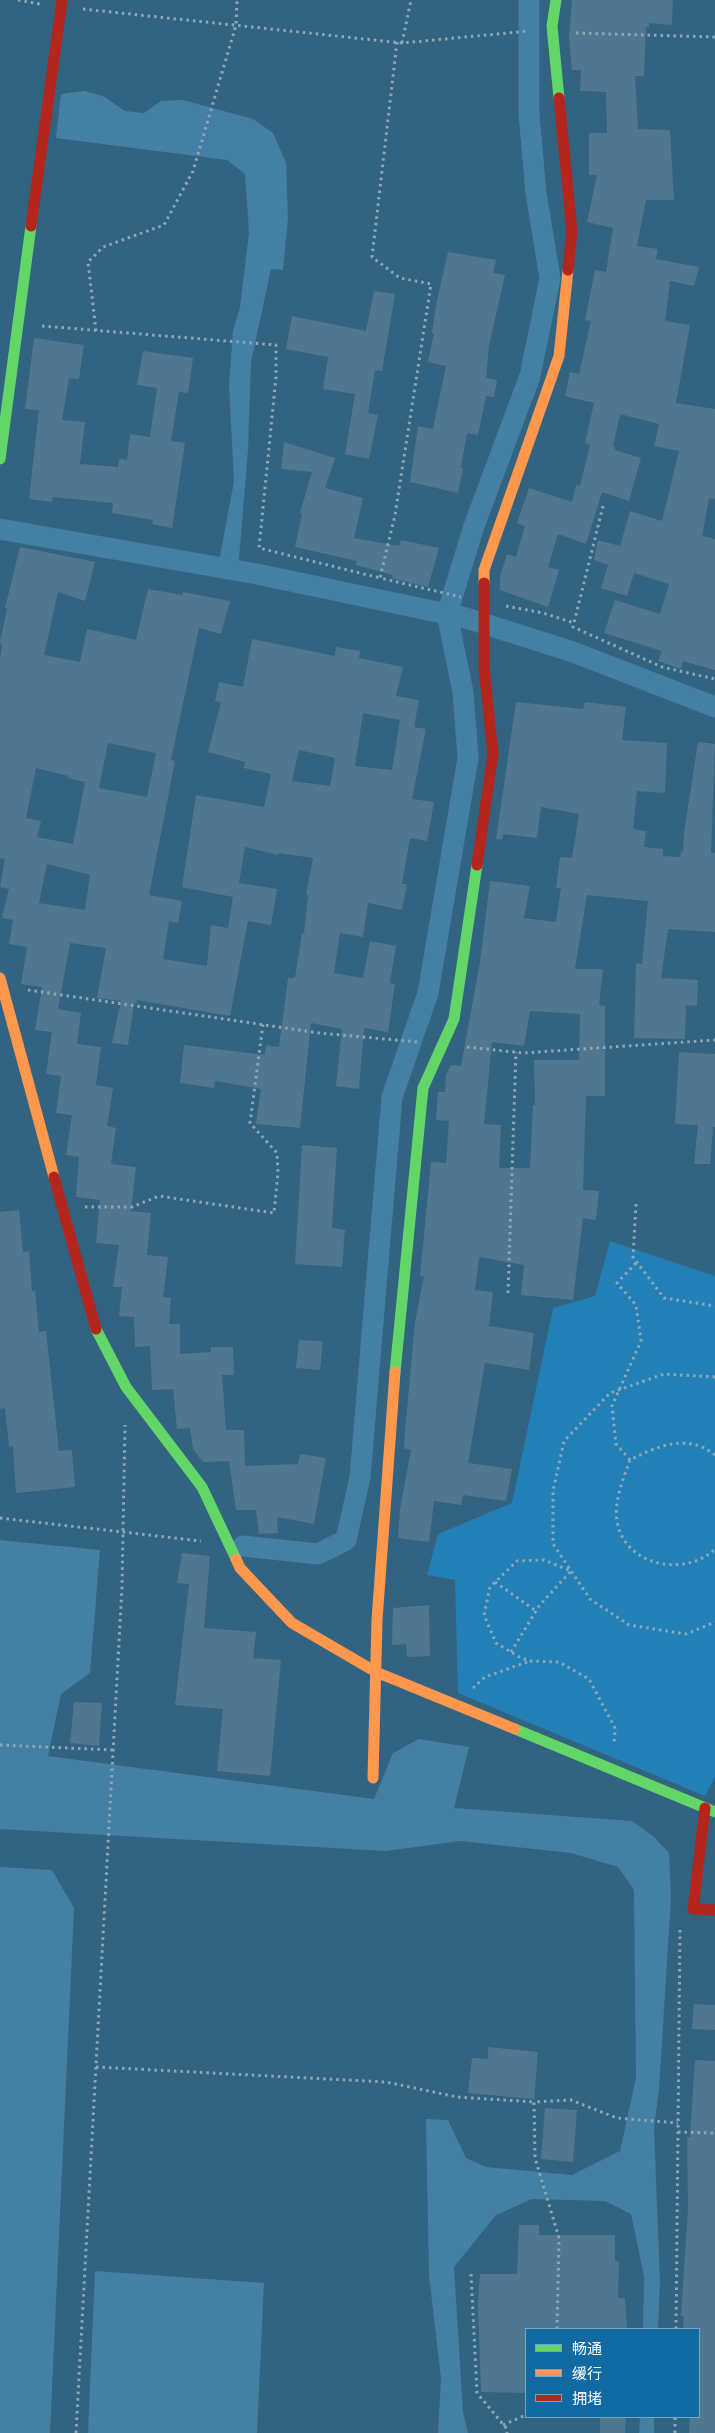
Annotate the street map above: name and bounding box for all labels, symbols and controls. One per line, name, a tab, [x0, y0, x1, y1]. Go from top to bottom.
legend	[525, 2328, 700, 2418]
text: 畅通	[572, 2339, 602, 2357]
text: 缓行	[572, 2364, 602, 2382]
text: 拥堵	[572, 2389, 602, 2407]

